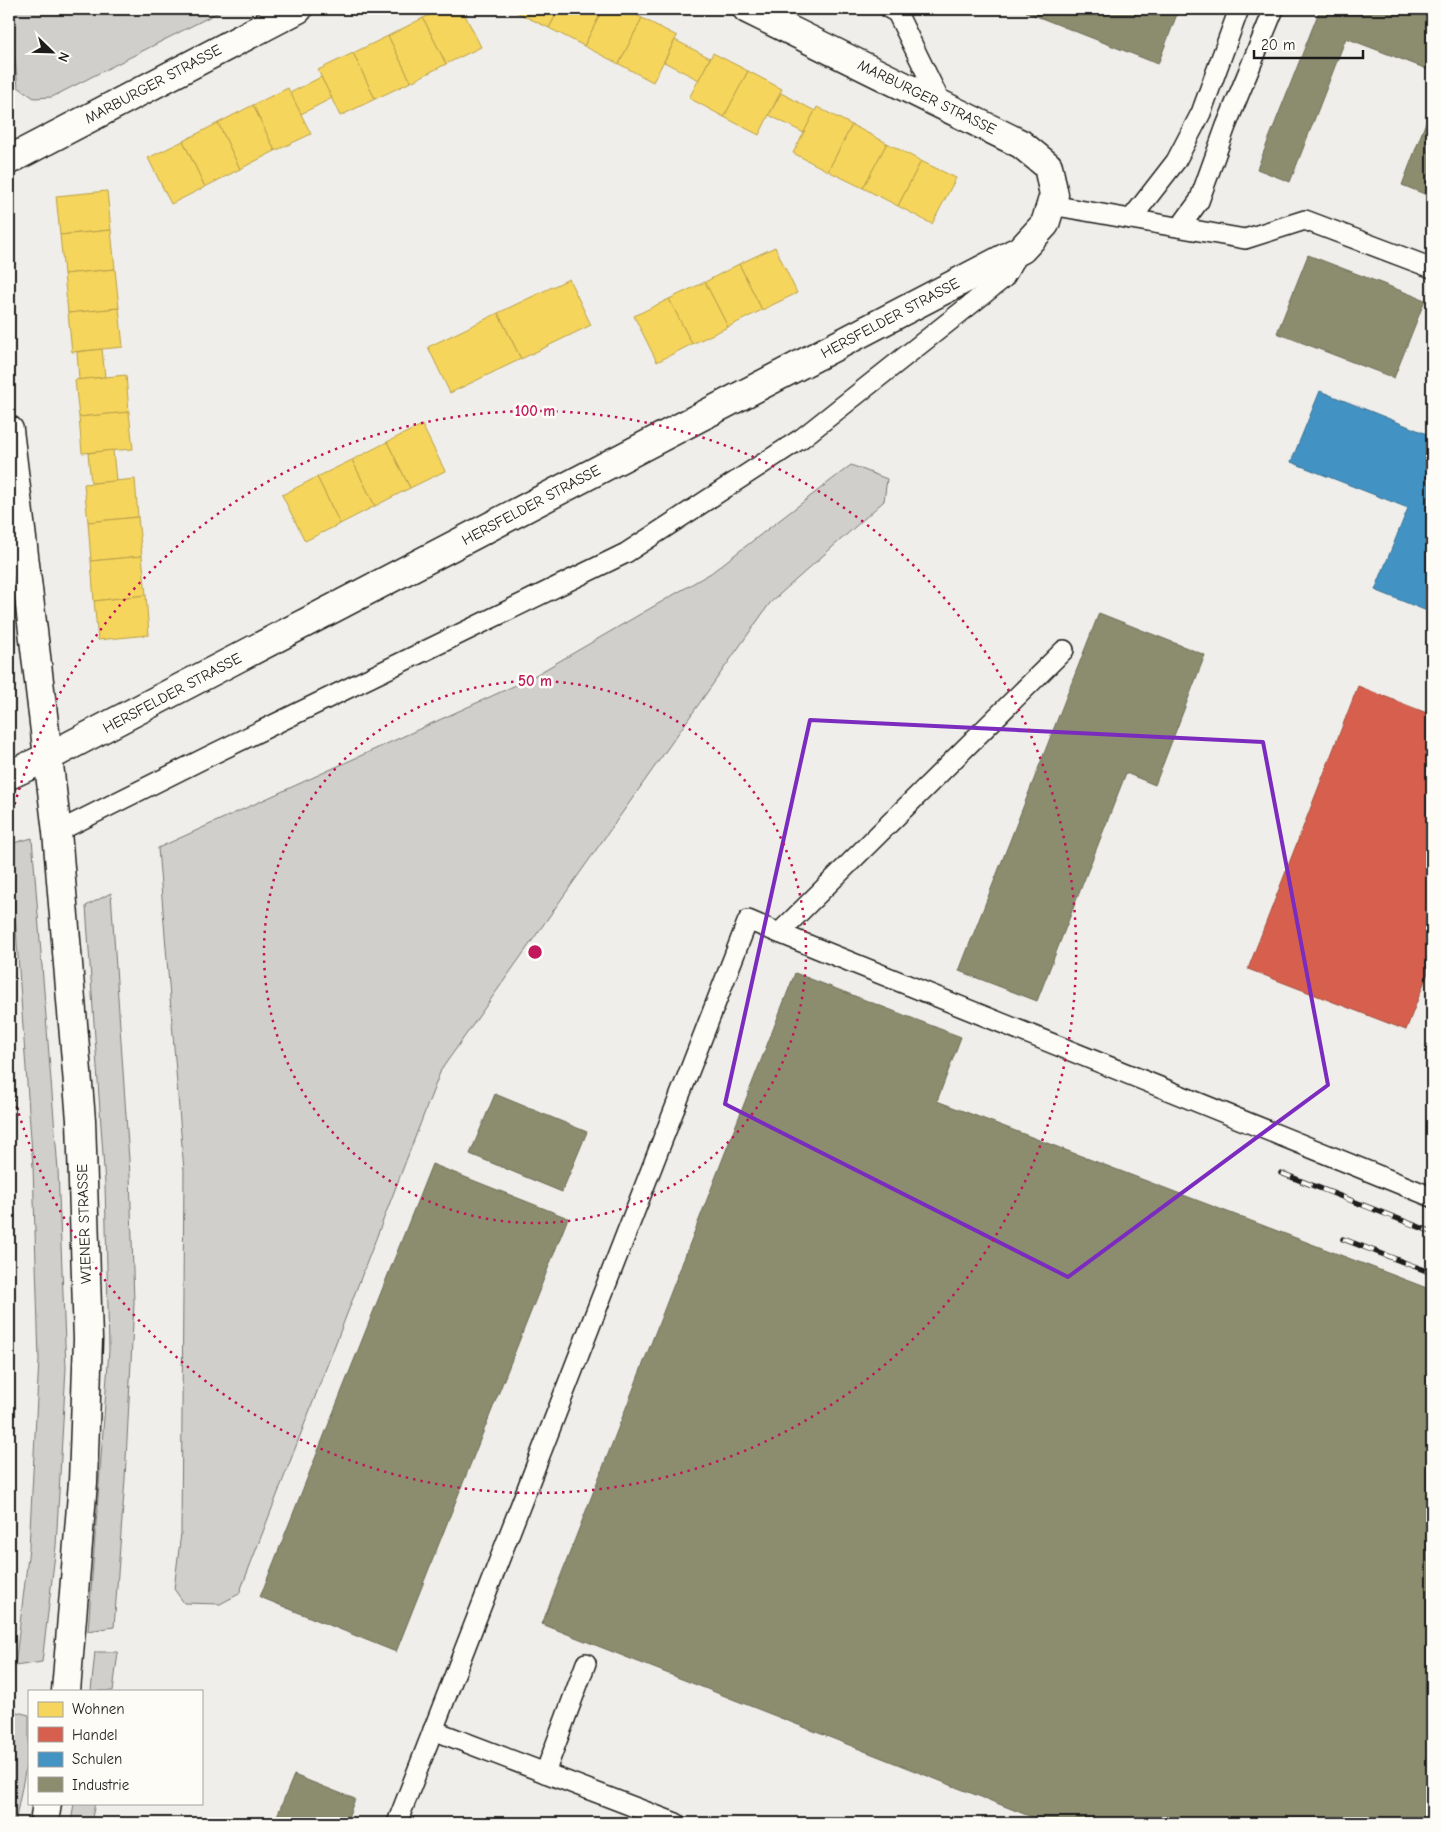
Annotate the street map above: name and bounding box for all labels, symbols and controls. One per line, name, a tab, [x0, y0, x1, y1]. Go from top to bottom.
north arrow	[28, 28, 78, 78]
scale bar	[1254, 28, 1362, 60]
text: 20 m	[1261, 36, 1295, 54]
street label: MARBURGER STRASSE	[82, 40, 224, 128]
text: N	[54, 49, 73, 64]
street label: MARBURGER STRASSE	[855, 56, 999, 138]
street label: HERSFELDER STRASSE	[818, 274, 962, 362]
text: 100 m	[515, 402, 555, 420]
street label: HERSFELDER STRASSE	[459, 461, 603, 549]
street label: HERSFELDER STRASSE	[100, 649, 244, 737]
text: 50 m	[518, 672, 552, 690]
centre of rings	[526, 943, 544, 961]
street label: WIENER STRASSE	[73, 1164, 95, 1284]
legend	[28, 1690, 202, 1804]
text: Wohnen	[72, 1700, 125, 1718]
text: Handel	[72, 1726, 118, 1744]
text: Schulen	[72, 1750, 122, 1768]
text: Industrie	[72, 1776, 130, 1794]

